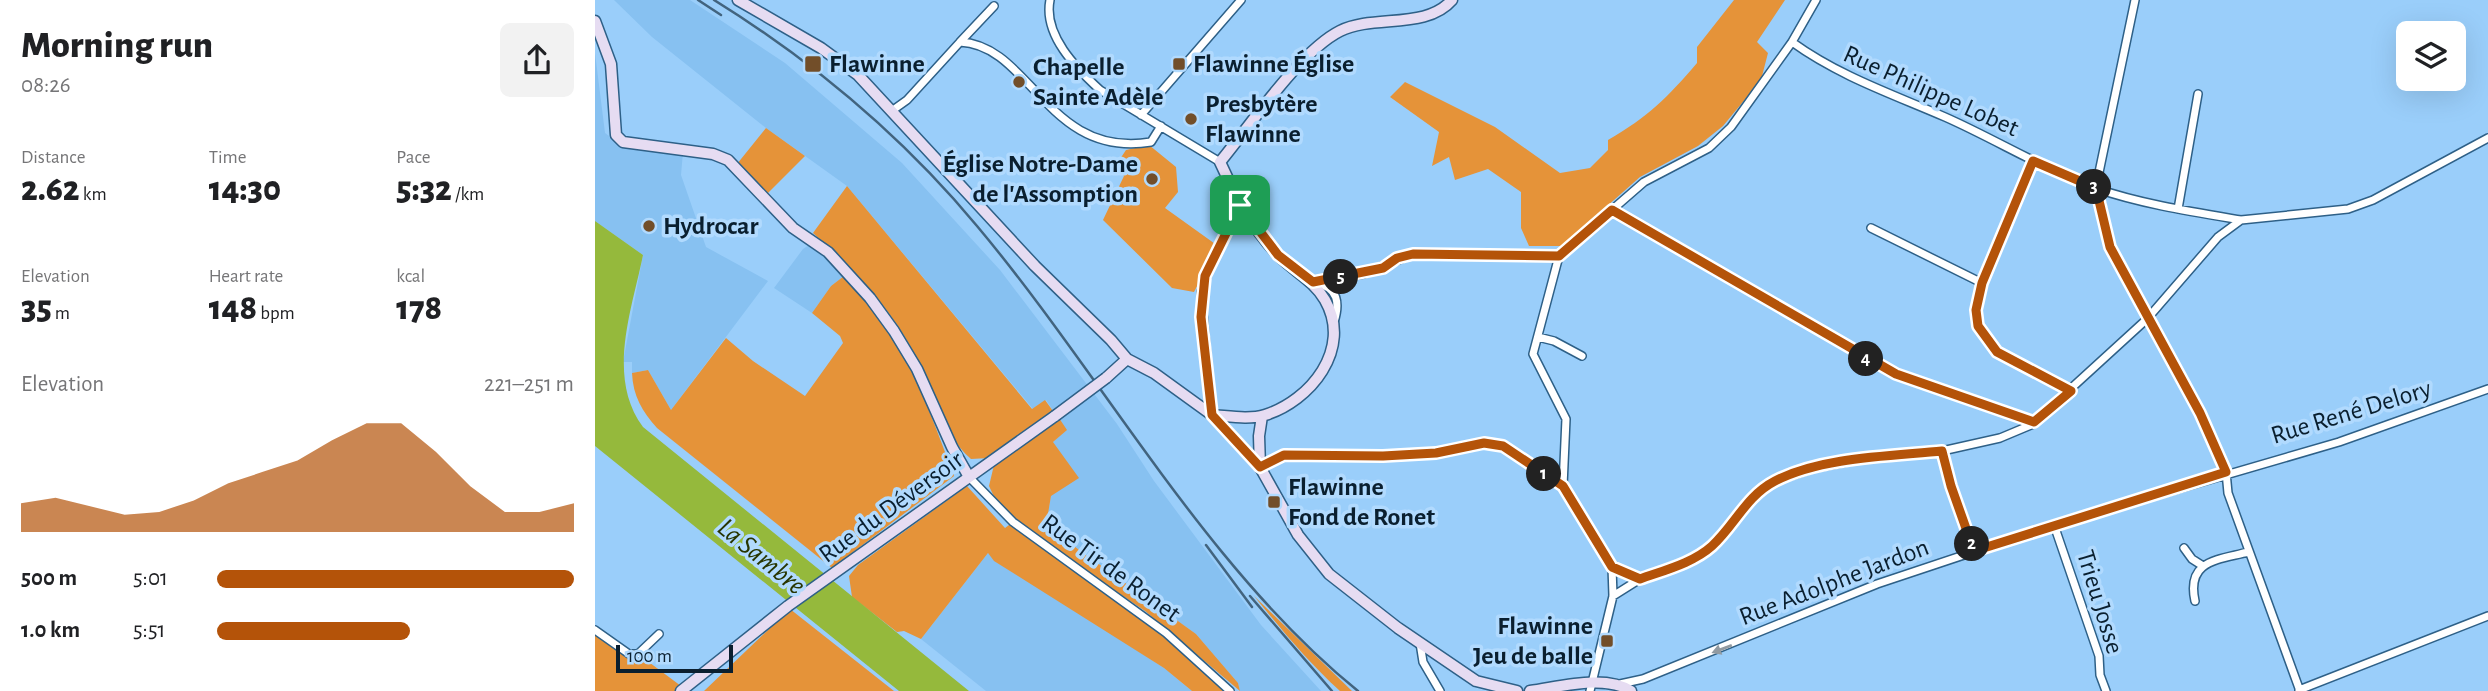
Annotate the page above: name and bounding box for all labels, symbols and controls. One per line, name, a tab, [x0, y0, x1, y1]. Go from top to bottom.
map controls	[2396, 21, 2466, 91]
button: layers	[2396, 21, 2466, 91]
button: share	[500, 23, 574, 97]
text: Morning run	[21, 27, 213, 65]
street label: Rue Philippe Lobet	[1839, 41, 2023, 141]
place label: Flawinne Église	[1193, 49, 1354, 77]
place label: Flawinne	[829, 51, 925, 77]
marker: Flawinne	[803, 54, 823, 74]
place label: Chapelle Sainte Adèle	[1033, 54, 1164, 110]
marker: Flawinne Église	[1171, 56, 1187, 72]
text: 08:26	[21, 74, 71, 97]
marker: Chapelle Sainte Adèle	[1011, 74, 1027, 90]
place label: Presbytère Flawinne	[1205, 91, 1318, 147]
marker: Presbytère Flawinne	[1183, 111, 1199, 127]
text: Distance	[21, 148, 85, 167]
text: Time	[209, 148, 247, 167]
text: Pace	[396, 148, 431, 167]
place label: Église Notre-Dame de l'Assomption	[942, 149, 1138, 207]
pin: 3	[2077, 170, 2111, 204]
marker: Église Notre-Dame de l'Assomption	[1144, 171, 1160, 187]
text: 2.62	[21, 172, 80, 207]
text: 14:30	[209, 172, 281, 207]
text: 5:32	[396, 172, 452, 207]
pin	[1210, 175, 1270, 235]
text: 3	[2089, 177, 2098, 196]
text: km	[80, 185, 107, 204]
text: /km	[452, 185, 484, 204]
icon: arrive	[1221, 186, 1259, 224]
place label: Hydrocar	[663, 213, 758, 239]
marker: Hydrocar	[641, 218, 657, 234]
pin: 5	[1323, 260, 1359, 294]
text: Elevation	[21, 267, 90, 286]
text: Heart rate	[209, 267, 283, 286]
text: kcal	[396, 267, 425, 286]
text: 5	[1336, 267, 1345, 286]
text: 35	[21, 291, 52, 326]
text: 148	[209, 291, 257, 326]
text: 178	[396, 291, 442, 326]
text: m	[52, 304, 70, 323]
text: bpm	[257, 304, 295, 323]
pin: 4	[1849, 342, 1883, 376]
text: 4	[1861, 349, 1870, 368]
text: Elevation	[21, 373, 104, 396]
text: 221–251 m	[484, 373, 574, 396]
street label: Rue René Delory	[2268, 375, 2434, 449]
street label: Rue du Déversoir	[814, 446, 968, 568]
pin: 1	[1527, 456, 1562, 491]
text: 1	[1540, 464, 1547, 483]
place label: Flawinne Fond de Ronet	[1288, 474, 1435, 530]
marker: Flawinne Fond de Ronet	[1266, 494, 1282, 510]
street label: Rue Tir de Ronet	[1037, 509, 1185, 627]
water label: La Sambre	[712, 513, 810, 601]
pin: 2	[1955, 526, 1989, 562]
street label: Rue Adolphe Jardon	[1736, 534, 1932, 630]
text: 2	[1967, 534, 1976, 553]
street label: Trieu Josse	[2072, 547, 2128, 657]
text: 500 m	[21, 567, 77, 590]
text: 5:01	[133, 567, 168, 590]
place label: Flawinne Jeu de balle	[1473, 613, 1593, 669]
text: 1.0 km	[21, 619, 80, 642]
text: 5:51	[133, 619, 165, 642]
marker: Flawinne Jeu de balle	[1599, 633, 1615, 649]
scale bar	[616, 642, 733, 674]
one-way arrow	[1712, 643, 1733, 654]
text: 100 m	[627, 647, 672, 666]

